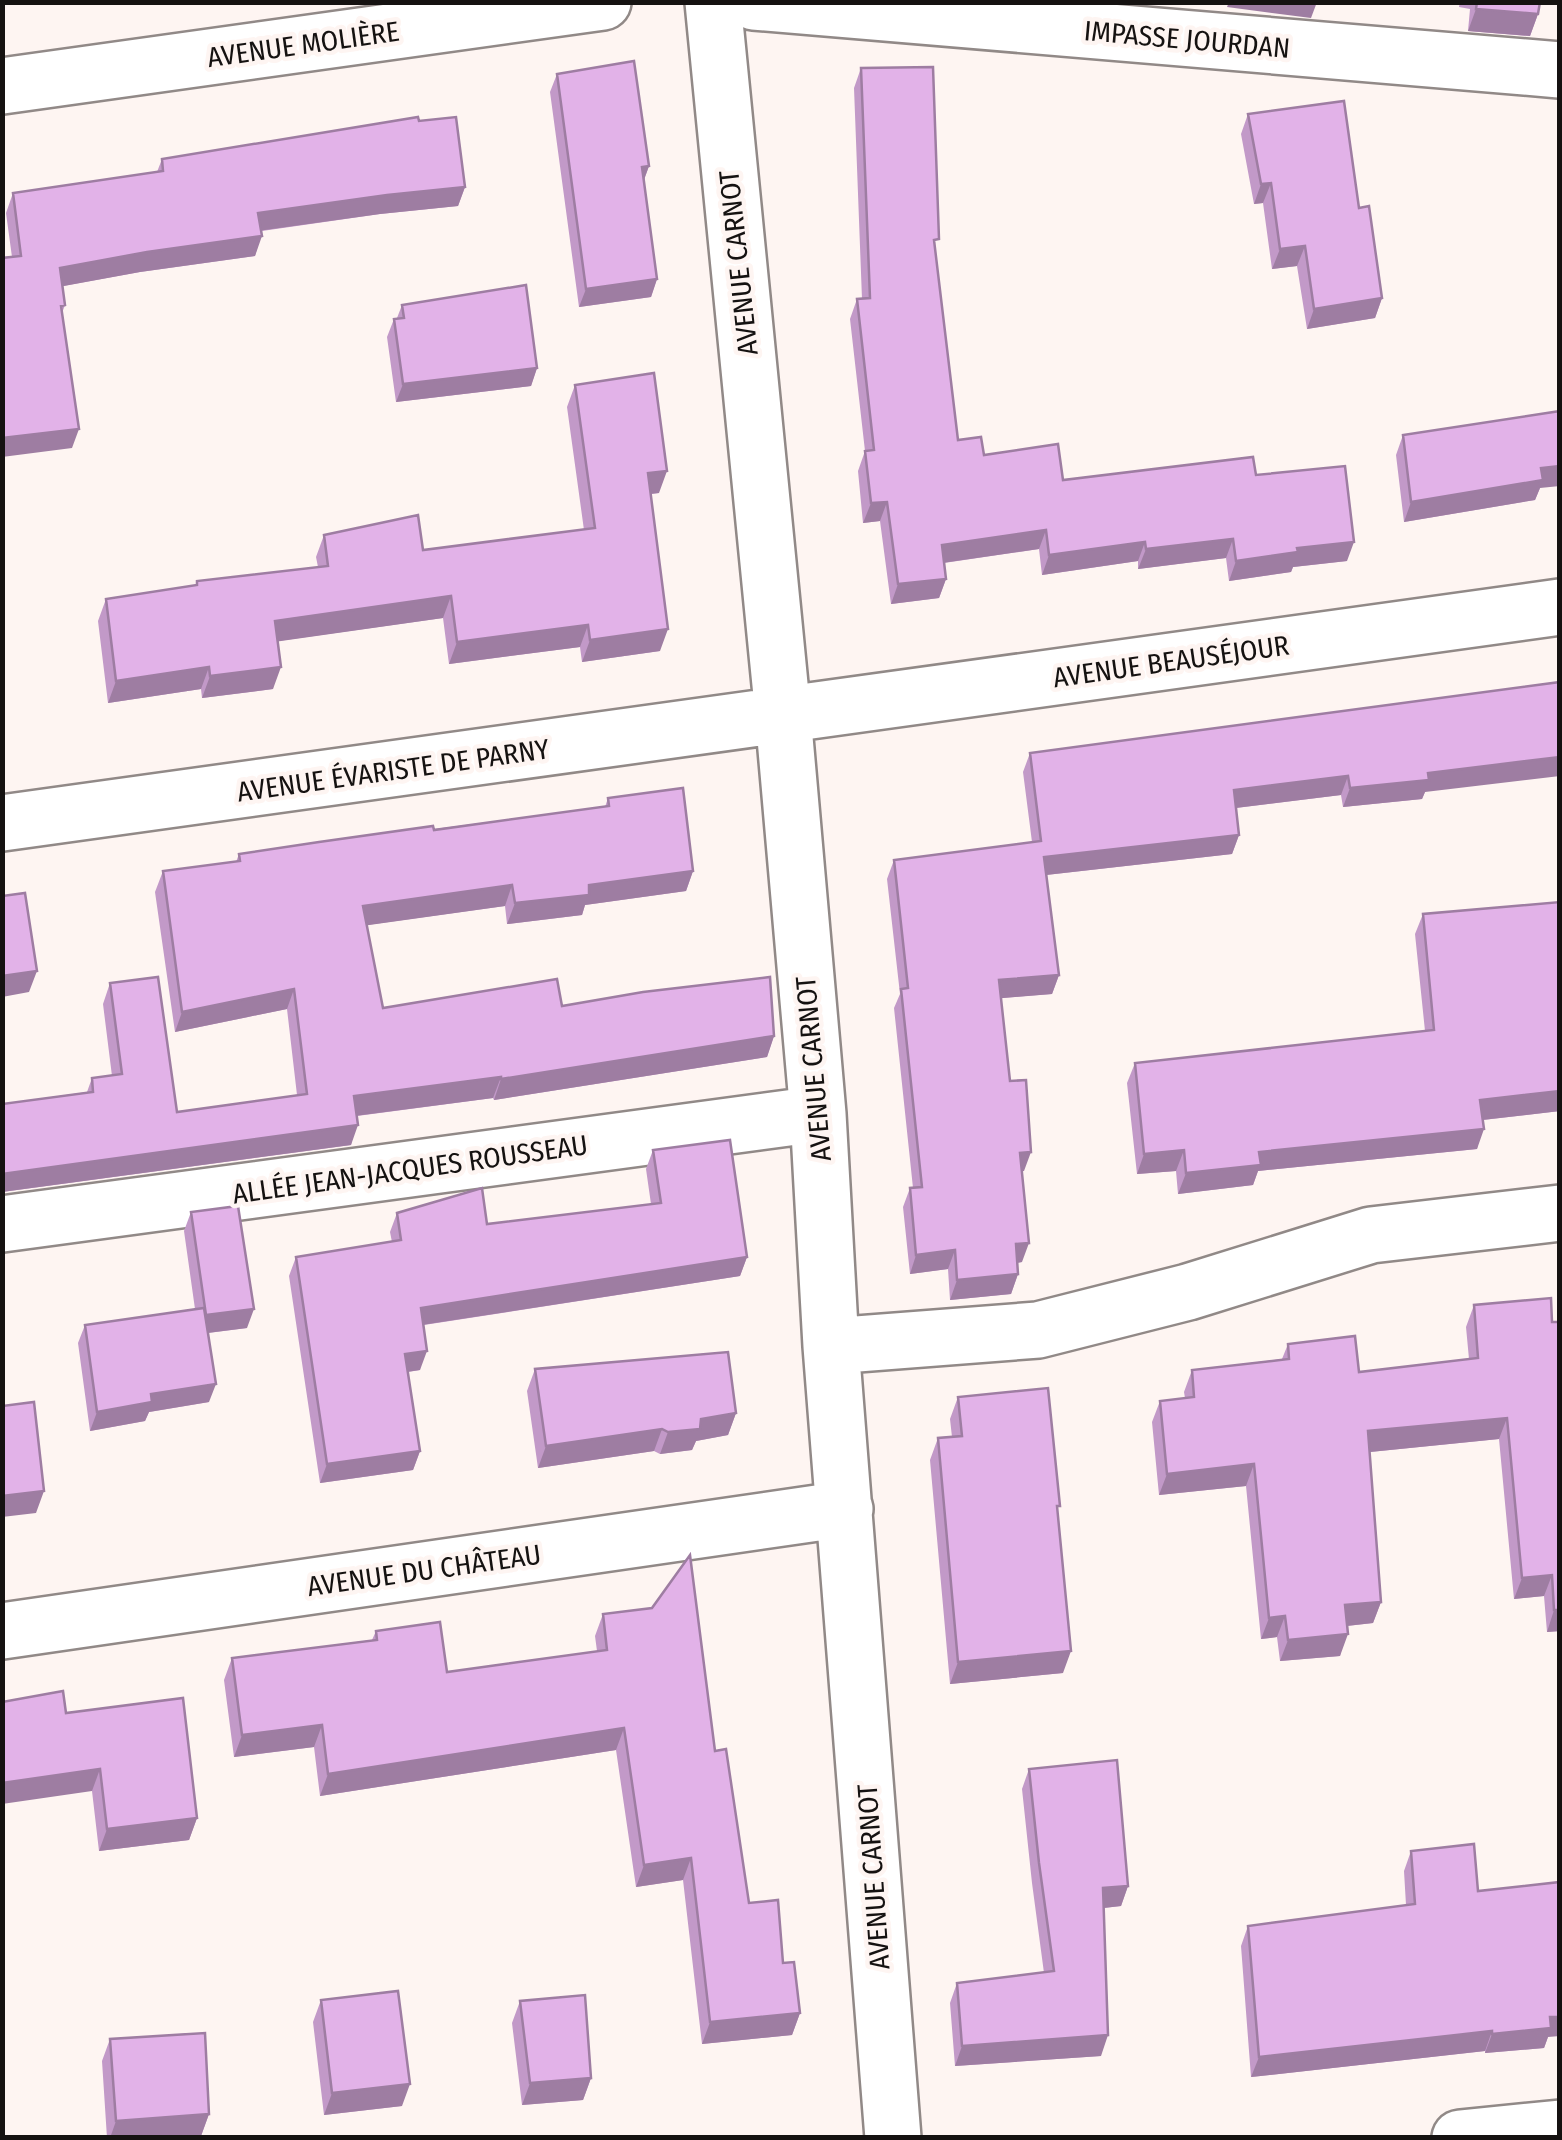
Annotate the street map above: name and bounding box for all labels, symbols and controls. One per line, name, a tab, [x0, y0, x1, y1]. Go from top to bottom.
street label: IMPASSE JOURDAN	[1083, 14, 1291, 65]
street label: AVENUE MOLIÈRE	[205, 15, 401, 74]
street label: AVENUE CARNOT	[712, 169, 765, 357]
street label: AVENUE BEAUSÉJOUR	[1051, 629, 1291, 694]
street label: AVENUE ÉVARISTE DE PARNY	[235, 732, 551, 809]
street label: AVENUE CARNOT	[789, 975, 838, 1163]
street label: ALLÉE JEAN-JACQUES ROUSSEAU	[230, 1128, 590, 1211]
street label: AVENUE DU CHÂTEAU	[305, 1538, 543, 1603]
street label: AVENUE CARNOT	[851, 1783, 896, 1971]

